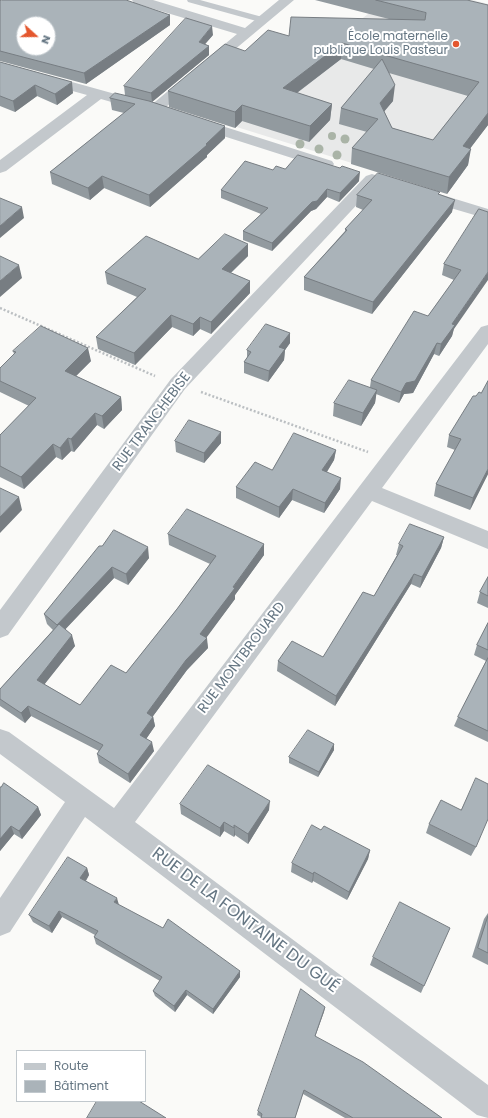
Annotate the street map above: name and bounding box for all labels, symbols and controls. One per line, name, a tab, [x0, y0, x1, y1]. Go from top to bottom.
north arrow	[16, 16, 56, 56]
place label: École maternelle publique Louis Pasteur	[314, 30, 448, 58]
text: N	[37, 33, 55, 47]
marker: École maternelle publique Louis Pasteur	[451, 39, 461, 49]
street label: RUE TRANCHEBISE	[109, 369, 195, 475]
street label: RUE MONTBROUARD	[195, 599, 289, 717]
street label: RUE DE LA FONTAINE DU GUÉ	[147, 844, 343, 998]
legend	[16, 1050, 146, 1102]
text: Route	[54, 1057, 88, 1074]
text: Bâtiment	[54, 1077, 109, 1094]

